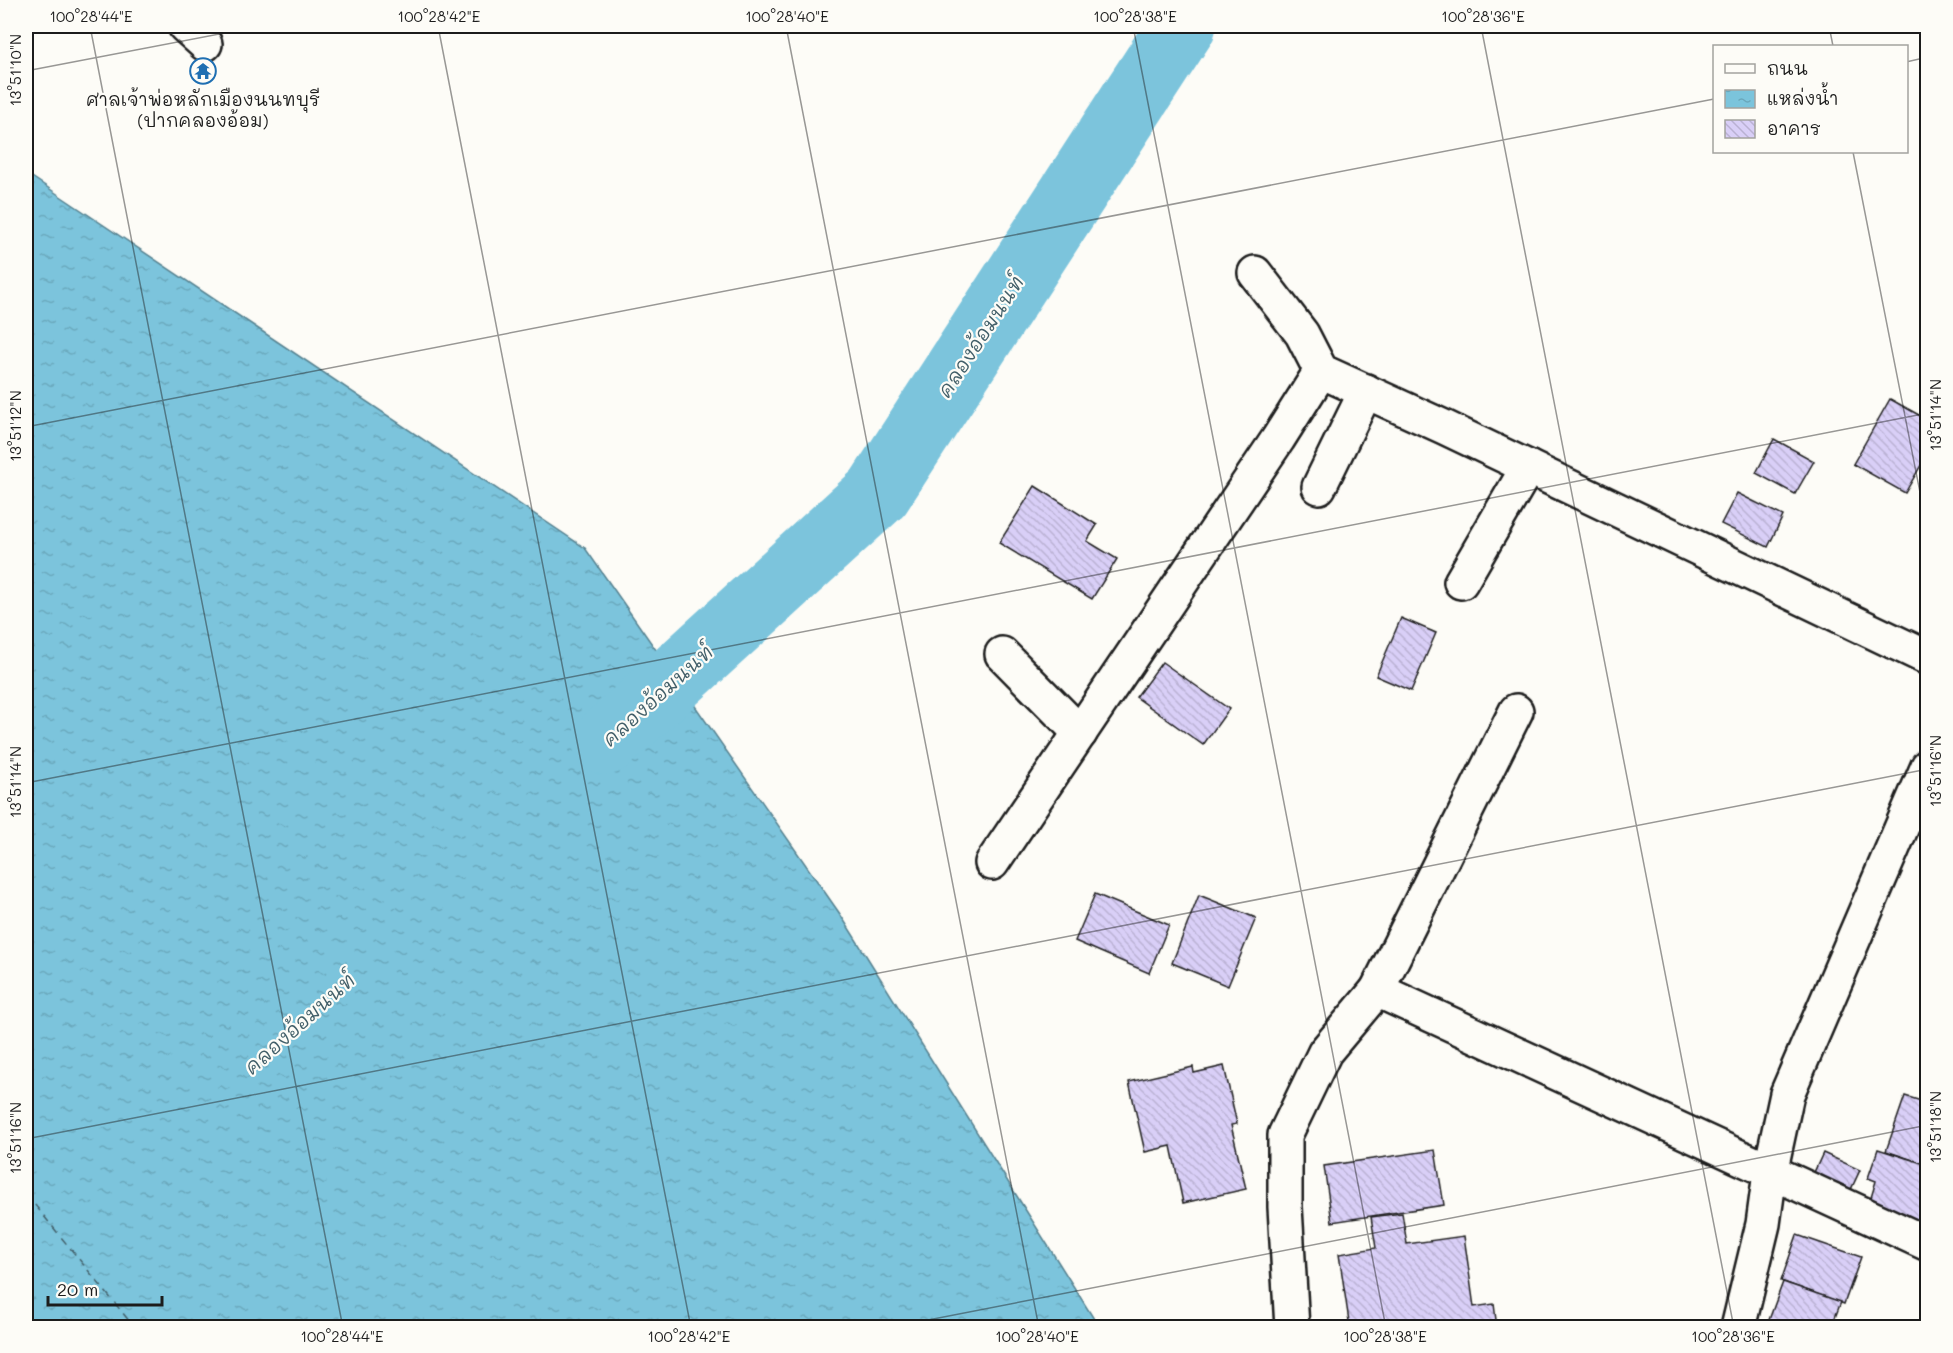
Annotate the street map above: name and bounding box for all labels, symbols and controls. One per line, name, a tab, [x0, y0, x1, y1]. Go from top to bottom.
text: 100°28'44"E	[49, 6, 133, 26]
text: 100°28'42"E	[398, 6, 481, 26]
text: 100°28'40"E	[745, 6, 829, 26]
text: 100°28'38"E	[1093, 6, 1177, 26]
text: 100°28'36"E	[1441, 6, 1525, 26]
text: 13°51'10"N	[5, 34, 25, 106]
legend	[1713, 45, 1908, 153]
temple icon: ศาลเจ้าพ่อหลักเมืองนนทบุรี (ปากคลองอ้อม)	[188, 56, 218, 86]
text: ถนน	[1767, 56, 1808, 80]
text: แหล่งน้ำ	[1767, 82, 1838, 110]
place label: ศาลเจ้าพ่อหลักเมืองนนทบุรี (ปากคลองอ้อม)	[86, 87, 320, 132]
text: อาคาร	[1767, 116, 1821, 140]
water label: คลองอ้อมนนท์	[931, 268, 1031, 402]
text: 13°51'14"N	[1925, 379, 1945, 451]
text: 13°51'12"N	[5, 390, 25, 462]
water label: คลองอ้อมนนท์	[596, 636, 720, 752]
text: 13°51'16"N	[1925, 735, 1945, 807]
text: 13°51'14"N	[5, 746, 25, 818]
water label: คลองอ้อมนนท์	[238, 964, 362, 1080]
text: 13°51'18"N	[1925, 1091, 1945, 1163]
text: 13°51'16"N	[5, 1102, 25, 1174]
scale bar	[48, 1269, 162, 1307]
text: 20 m	[57, 1277, 98, 1301]
text: 100°28'44"E	[300, 1326, 384, 1346]
text: 100°28'42"E	[648, 1326, 731, 1346]
text: 100°28'40"E	[995, 1326, 1079, 1346]
text: 100°28'38"E	[1343, 1326, 1427, 1346]
text: 100°28'36"E	[1691, 1326, 1775, 1346]

